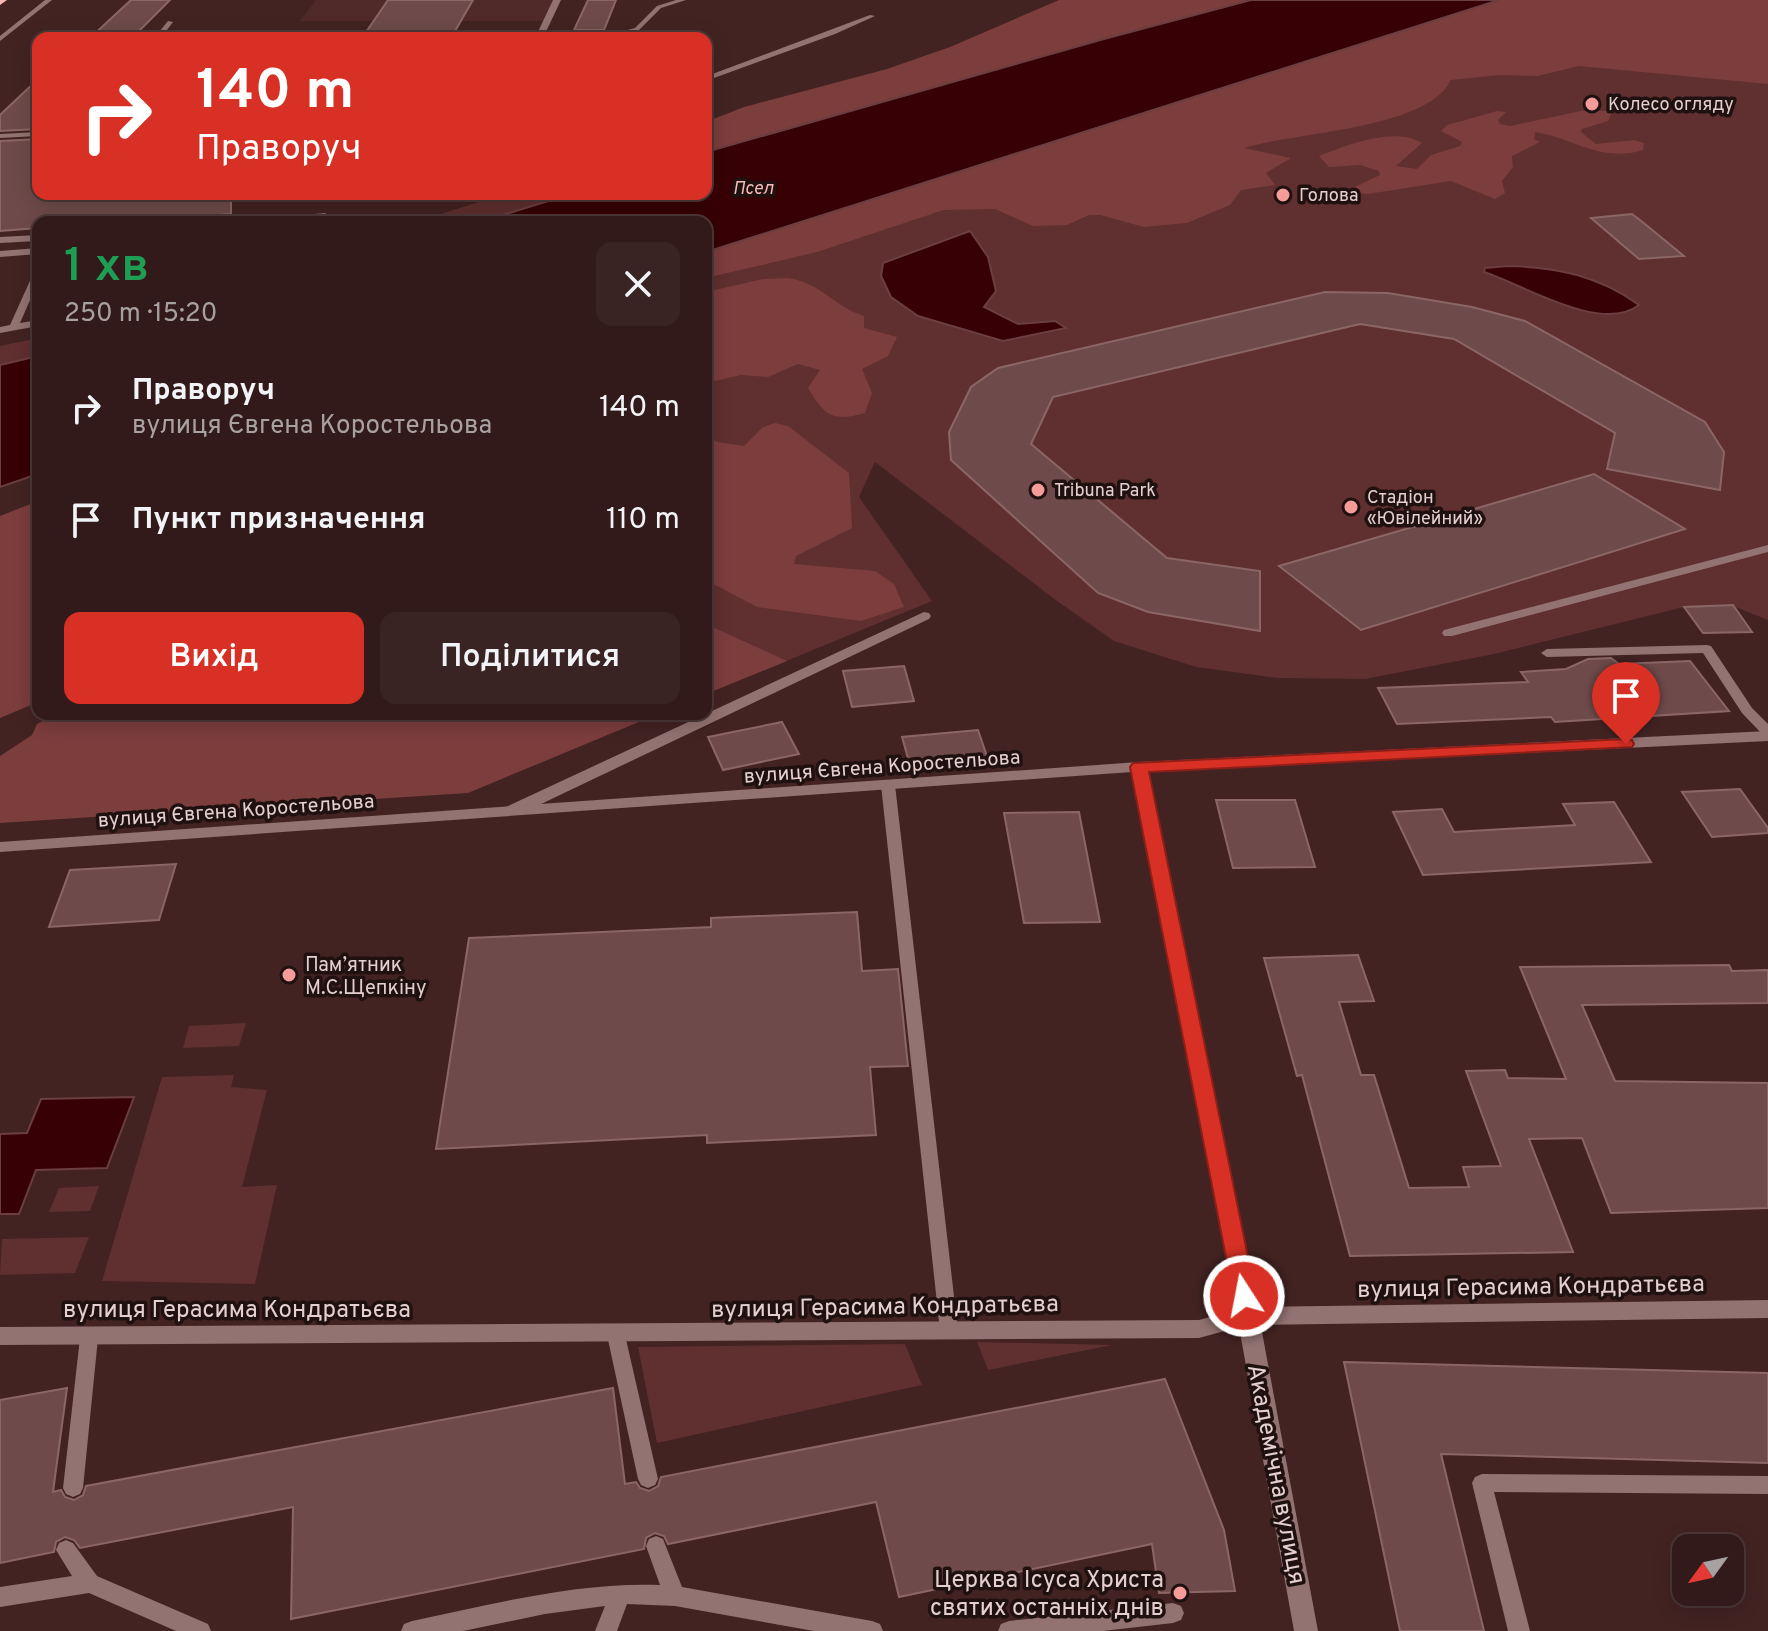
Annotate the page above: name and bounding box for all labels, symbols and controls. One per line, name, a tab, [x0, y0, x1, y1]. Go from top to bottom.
text: 140 m	[196, 58, 354, 128]
icon: right	[64, 64, 168, 168]
place label: Колесо огляду	[1608, 94, 1734, 117]
marker: Колесо огляду	[1583, 95, 1601, 113]
text: Праворуч	[196, 127, 361, 173]
water label: Псел	[733, 178, 774, 201]
place label: Голова	[1299, 185, 1359, 208]
marker: Голова	[1274, 186, 1292, 204]
text: 1 хв	[64, 238, 149, 298]
button: close	[596, 242, 680, 326]
text: 250 m · 15:20	[64, 298, 217, 331]
text: Праворуч	[132, 373, 275, 410]
icon: right	[64, 386, 108, 430]
text: 140 m	[599, 390, 680, 427]
text: вулиця Євгена Коростельова	[132, 410, 492, 443]
place label: Tribuna Park	[1054, 480, 1156, 503]
marker: Tribuna Park	[1029, 481, 1047, 499]
place label: Стадіон «Ювілейний»	[1367, 487, 1483, 531]
icon: arrive	[64, 498, 108, 542]
marker: Стадіон «Ювілейний»	[1342, 498, 1360, 516]
text: Пункт призначення	[132, 502, 425, 539]
text: 110 m	[606, 502, 680, 539]
button: Вихід	[64, 612, 364, 704]
button: Поділитися	[380, 612, 680, 704]
pin	[1592, 662, 1660, 744]
icon: arrive	[1604, 674, 1648, 718]
street label: вулиця Євгена Коростельова	[743, 745, 1021, 791]
street label: вулиця Євгена Коростельова	[97, 789, 375, 835]
place label: Пам’ятник М.С.Щепкіну	[305, 953, 427, 1002]
marker: Пам’ятник М.С.Щепкіну	[280, 966, 298, 984]
position arrow	[1202, 1254, 1286, 1338]
street label: вулиця Герасима Кондратьєва	[1357, 1270, 1705, 1306]
street label: вулиця Герасима Кондратьєва	[711, 1290, 1059, 1326]
street label: вулиця Герасима Кондратьєва	[63, 1296, 411, 1326]
street label: Академічна вулиця	[1239, 1362, 1311, 1587]
north arrow	[1672, 1534, 1744, 1606]
map controls	[1672, 1534, 1744, 1606]
place label: Церква Ісуса Христа святих останніх днів	[930, 1566, 1164, 1624]
marker: Церква Ісуса Христа святих останніх днів	[1171, 1584, 1189, 1602]

